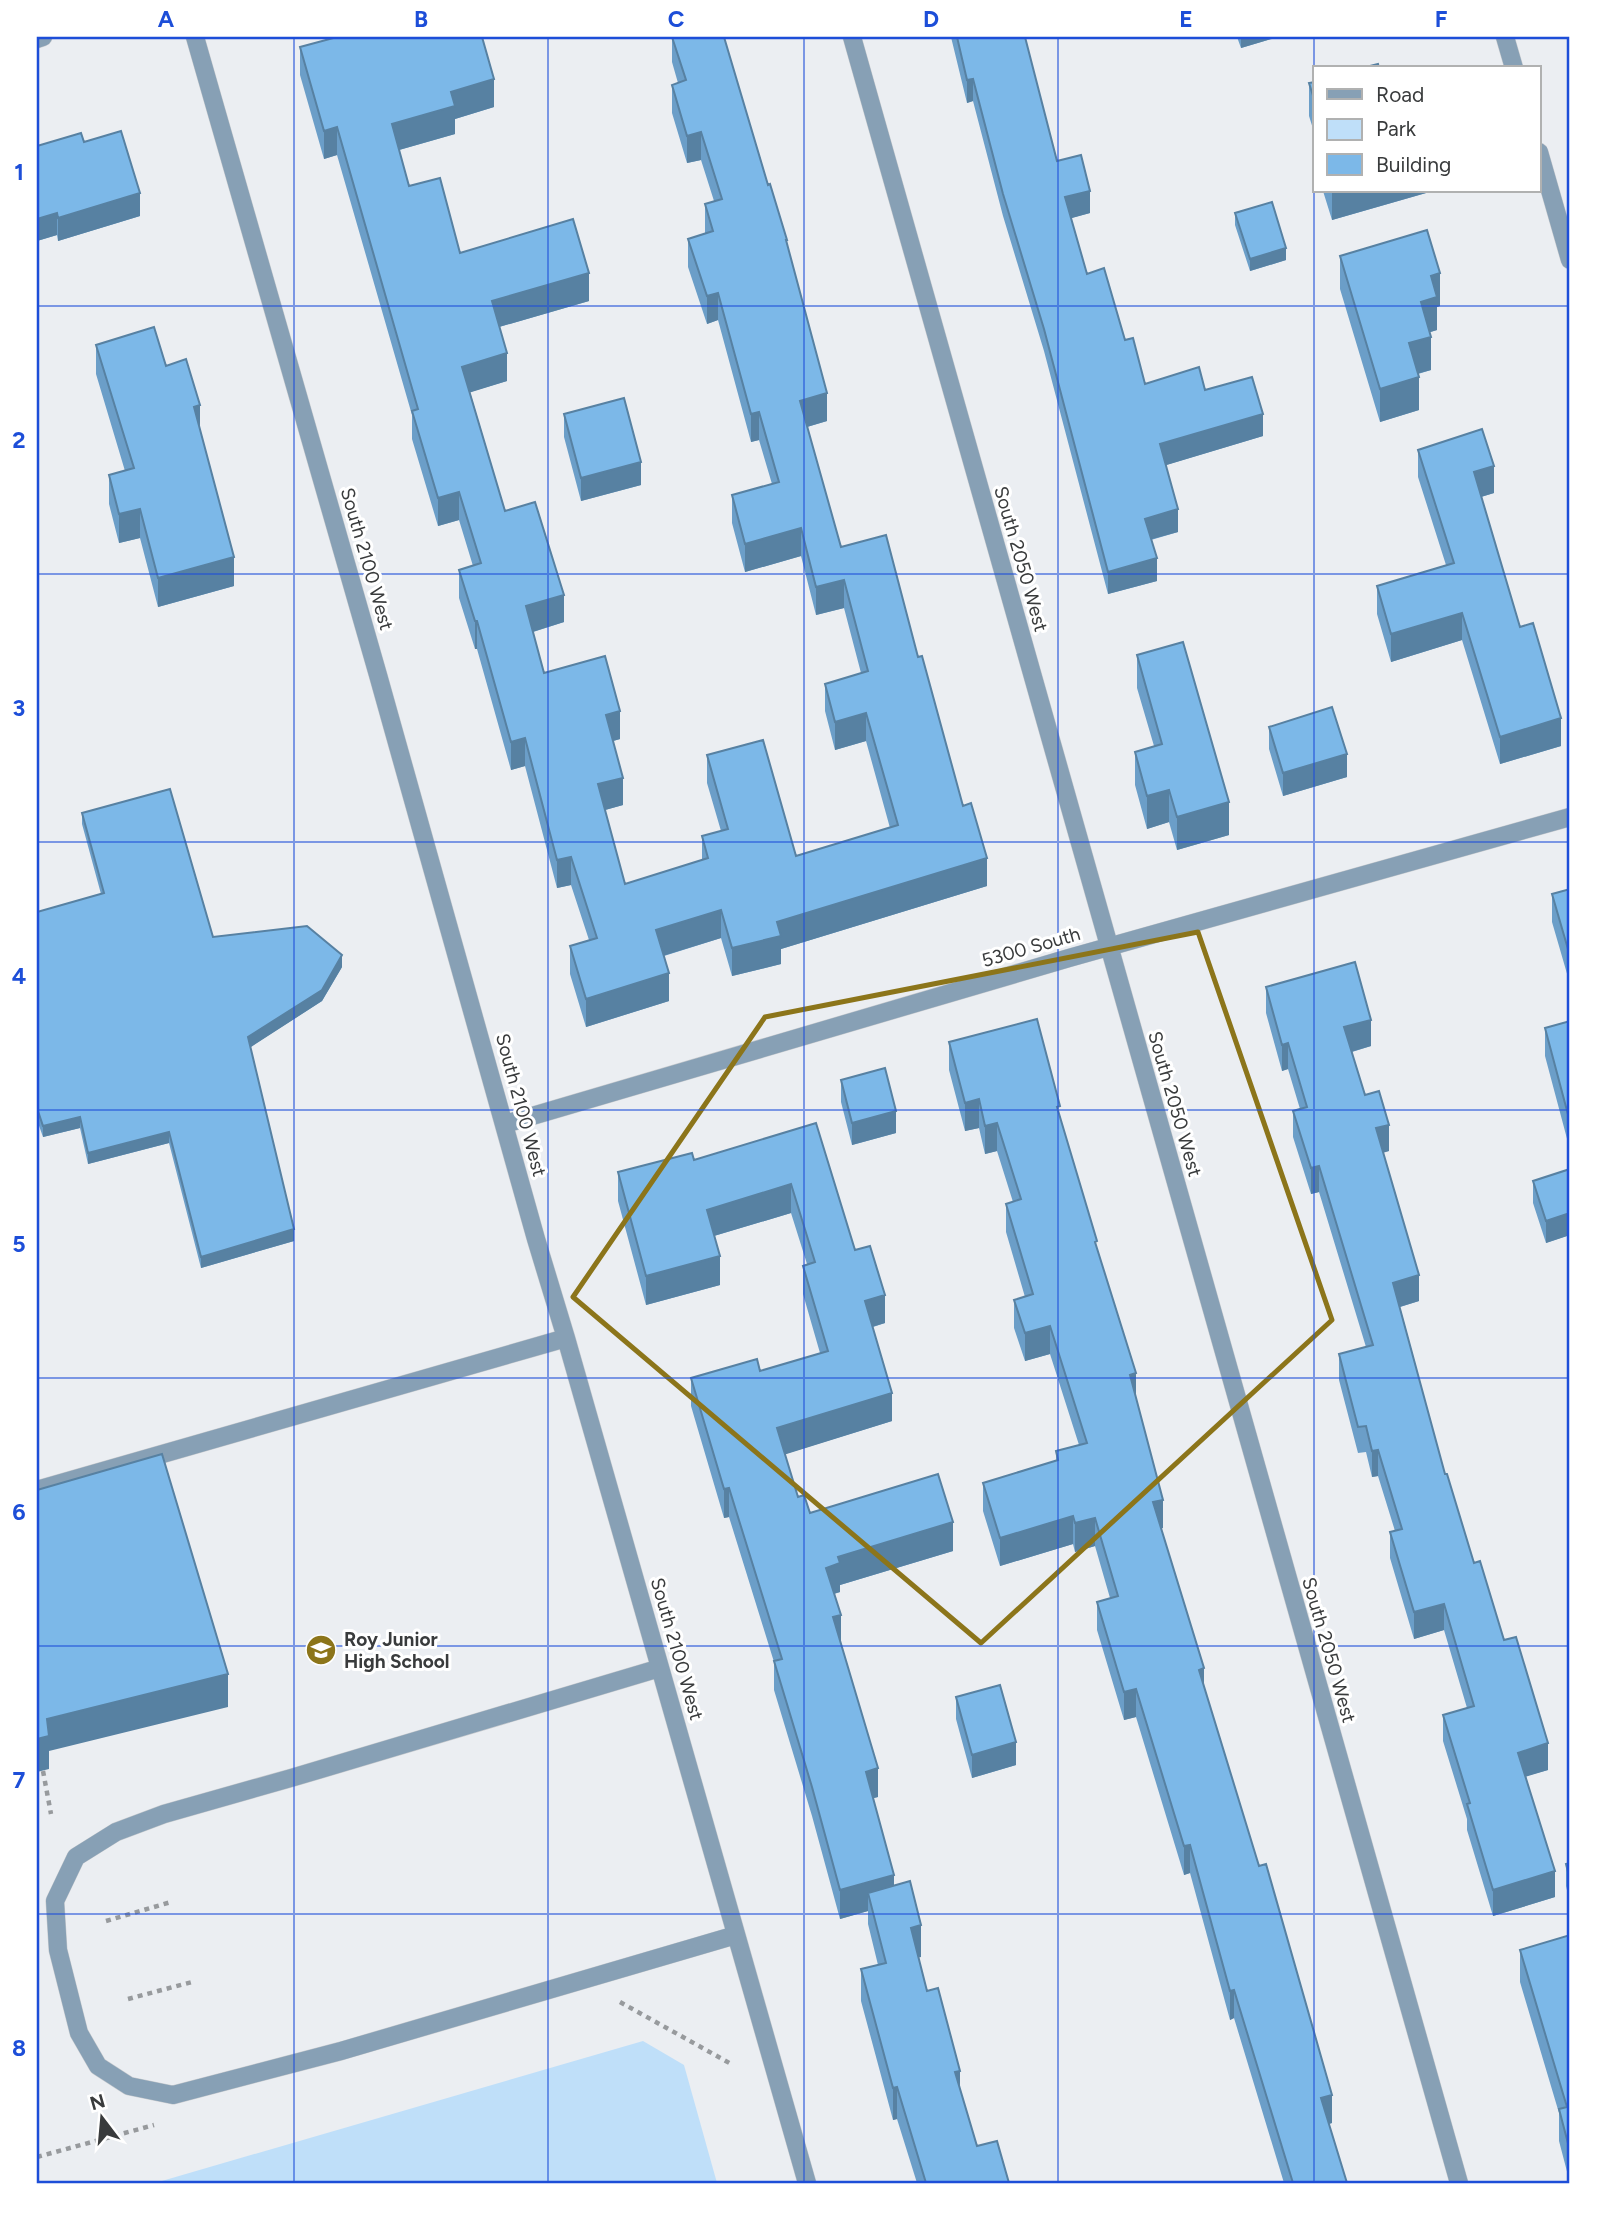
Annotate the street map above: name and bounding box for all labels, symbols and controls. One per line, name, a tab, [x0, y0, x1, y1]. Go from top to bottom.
text: A	[158, 5, 175, 33]
text: B	[414, 5, 428, 33]
text: C	[668, 5, 685, 33]
text: D	[923, 5, 939, 33]
text: E	[1179, 5, 1193, 33]
text: F	[1435, 5, 1448, 33]
legend	[1313, 66, 1540, 192]
text: Road	[1376, 82, 1424, 107]
text: Park	[1376, 116, 1417, 141]
text: Building	[1376, 152, 1451, 177]
text: 1	[14, 158, 24, 186]
text: 2	[12, 426, 26, 454]
street label: South 2050 West	[989, 484, 1053, 634]
street label: South 2100 West	[336, 485, 398, 633]
text: 3	[13, 694, 25, 722]
street label: 5300 South	[979, 922, 1083, 972]
text: 4	[12, 962, 26, 990]
street label: South 2050 West	[1143, 1029, 1207, 1179]
street label: South 2100 West	[491, 1031, 551, 1179]
text: 5	[12, 1230, 26, 1258]
text: 6	[12, 1498, 26, 1526]
street label: South 2100 West	[646, 1575, 708, 1723]
street label: South 2050 West	[1297, 1575, 1361, 1725]
place label: Roy Junior High School	[344, 1628, 450, 1673]
school or university icon: Roy Junior High School	[304, 1633, 338, 1667]
text: 7	[13, 1766, 26, 1794]
text: 8	[12, 2034, 26, 2062]
north arrow	[66, 2084, 136, 2154]
text: N	[87, 2089, 108, 2115]

